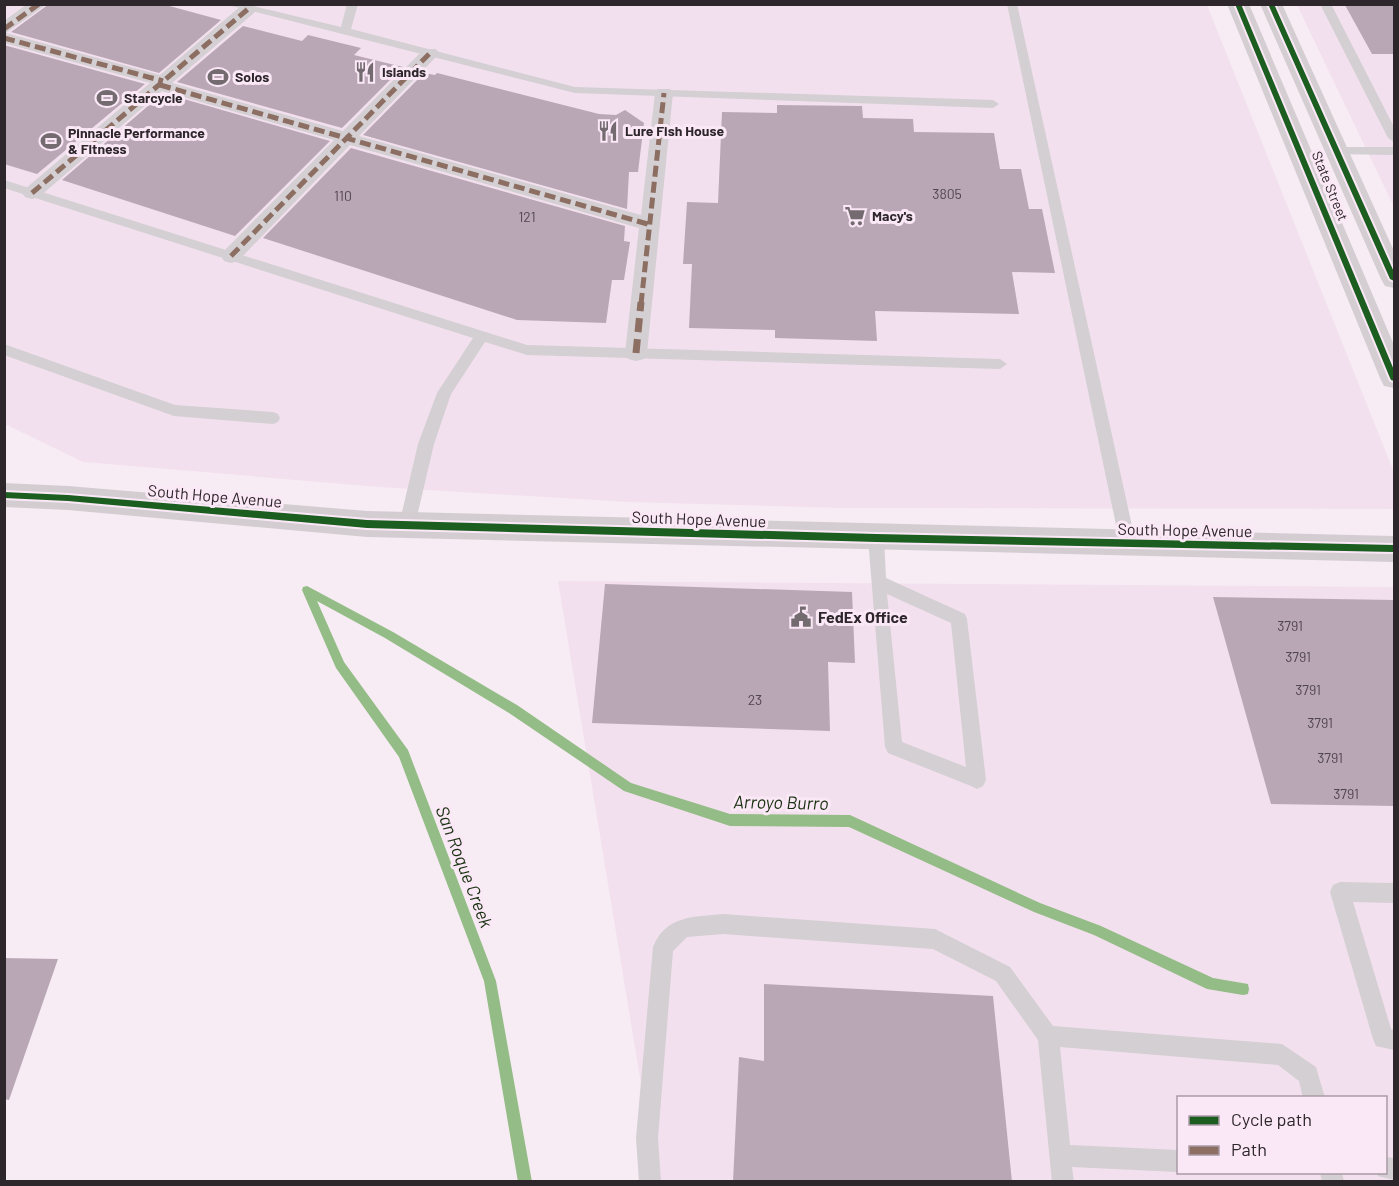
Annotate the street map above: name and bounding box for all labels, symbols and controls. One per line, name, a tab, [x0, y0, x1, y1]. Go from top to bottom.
restaurant icon: Islands	[353, 60, 377, 84]
place label: Islands	[382, 63, 426, 80]
sports icon: Solos	[206, 65, 230, 89]
place label: Solos	[235, 68, 269, 85]
sports icon: Starcycle	[95, 86, 119, 110]
place label: Starcycle	[124, 89, 183, 106]
restaurant icon: Lure Fish House	[596, 119, 620, 143]
place label: Lure Fish House	[625, 122, 724, 139]
place label: Pinnacle Performance & Fitness	[68, 124, 205, 157]
sports icon: Pinnacle Performance & Fitness	[39, 129, 63, 153]
street label: State Street	[1309, 148, 1352, 223]
house number: 3805	[932, 185, 962, 202]
house number: 110	[334, 187, 352, 204]
supermarket icon: Macy's	[843, 204, 867, 228]
place label: Macy's	[872, 207, 913, 224]
house number: 121	[518, 208, 536, 225]
street label: South Hope Avenue	[147, 480, 283, 511]
street label: South Hope Avenue	[631, 507, 767, 530]
street label: South Hope Avenue	[1117, 519, 1253, 540]
public building icon: FedEx Office	[789, 605, 813, 629]
place label: FedEx Office	[818, 607, 908, 626]
house number: 3791	[1277, 617, 1303, 634]
house number: 3791	[1285, 648, 1311, 665]
house number: 3791	[1295, 681, 1321, 698]
house number: 23	[748, 691, 762, 708]
house number: 3791	[1307, 714, 1333, 731]
house number: 3791	[1317, 749, 1343, 766]
house number: 3791	[1333, 785, 1359, 802]
water label: Arroyo Burro	[733, 790, 829, 814]
water label: San Roque Creek	[432, 803, 498, 931]
legend	[1177, 1096, 1387, 1174]
text: Cycle path	[1231, 1108, 1312, 1130]
text: Path	[1231, 1138, 1267, 1160]

